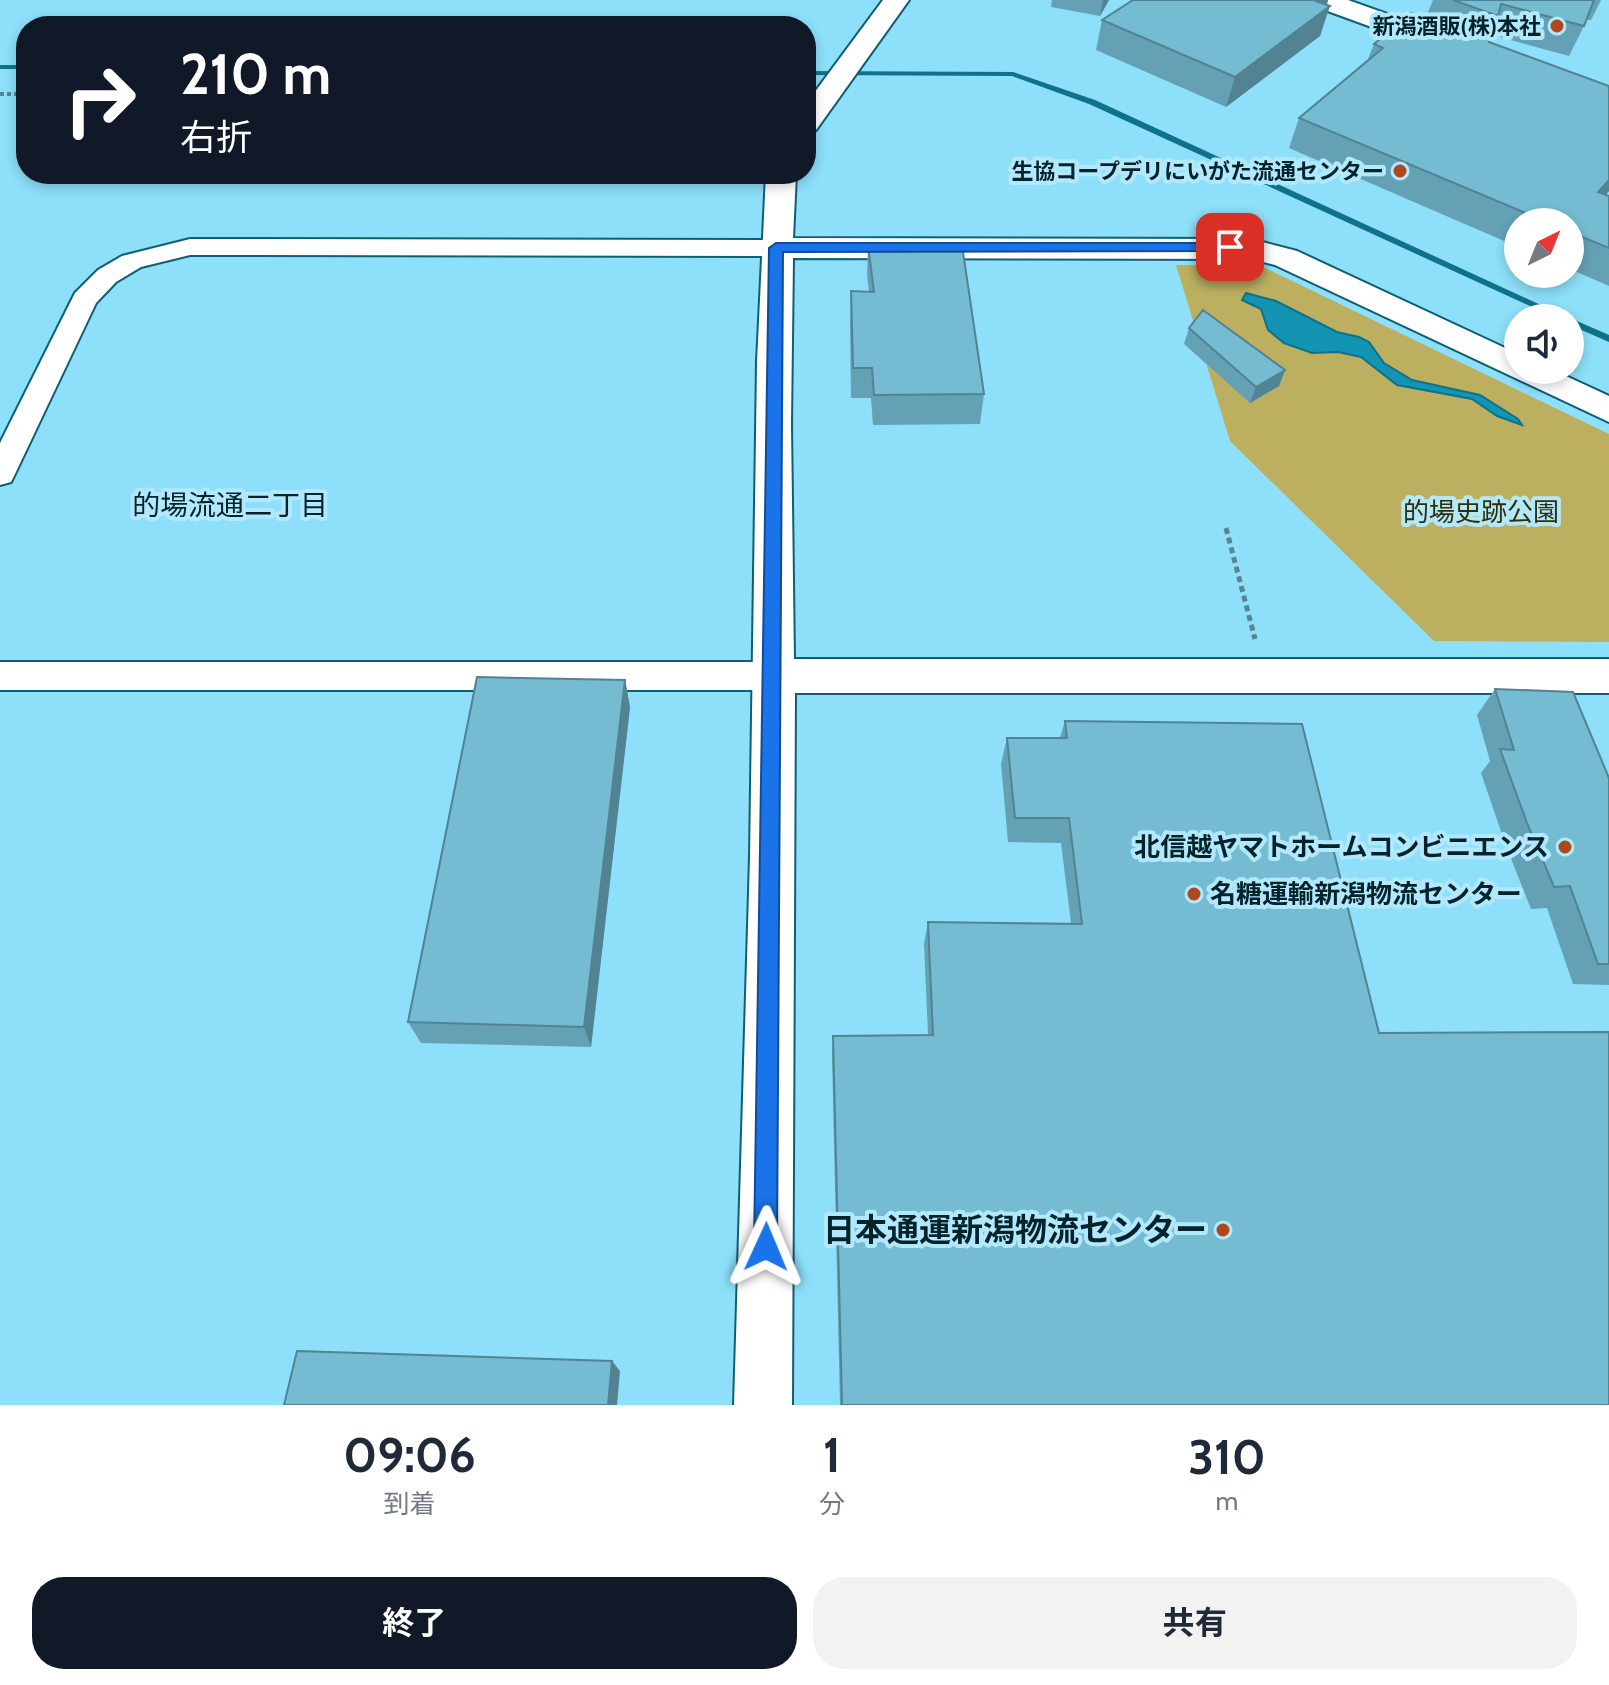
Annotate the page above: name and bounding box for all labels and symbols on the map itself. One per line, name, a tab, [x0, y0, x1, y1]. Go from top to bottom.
place label: 新潟酒販(株)本社	[1373, 13, 1541, 40]
marker: 新潟酒販(株)本社	[1548, 17, 1566, 35]
place label: 生協コープデリにいがた流通センター	[1011, 158, 1384, 185]
marker: 生協コープデリにいがた流通センター	[1391, 162, 1409, 180]
north arrow	[1504, 208, 1584, 288]
pin	[1196, 213, 1264, 281]
district label: 的場流通二丁目	[132, 488, 328, 522]
park label: 的場史跡公園	[1403, 496, 1559, 528]
place label: 北信越ヤマトホームコンビニエンス	[1134, 831, 1549, 863]
marker: 北信越ヤマトホームコンビニエンス	[1556, 838, 1574, 856]
place label: 名糖運輸新潟物流センター	[1210, 878, 1522, 910]
marker: 名糖運輸新潟物流センター	[1185, 885, 1203, 903]
position arrow	[724, 1205, 808, 1289]
place label: 日本通運新潟物流センター	[823, 1210, 1207, 1249]
marker: 日本通運新潟物流センター	[1214, 1221, 1232, 1239]

